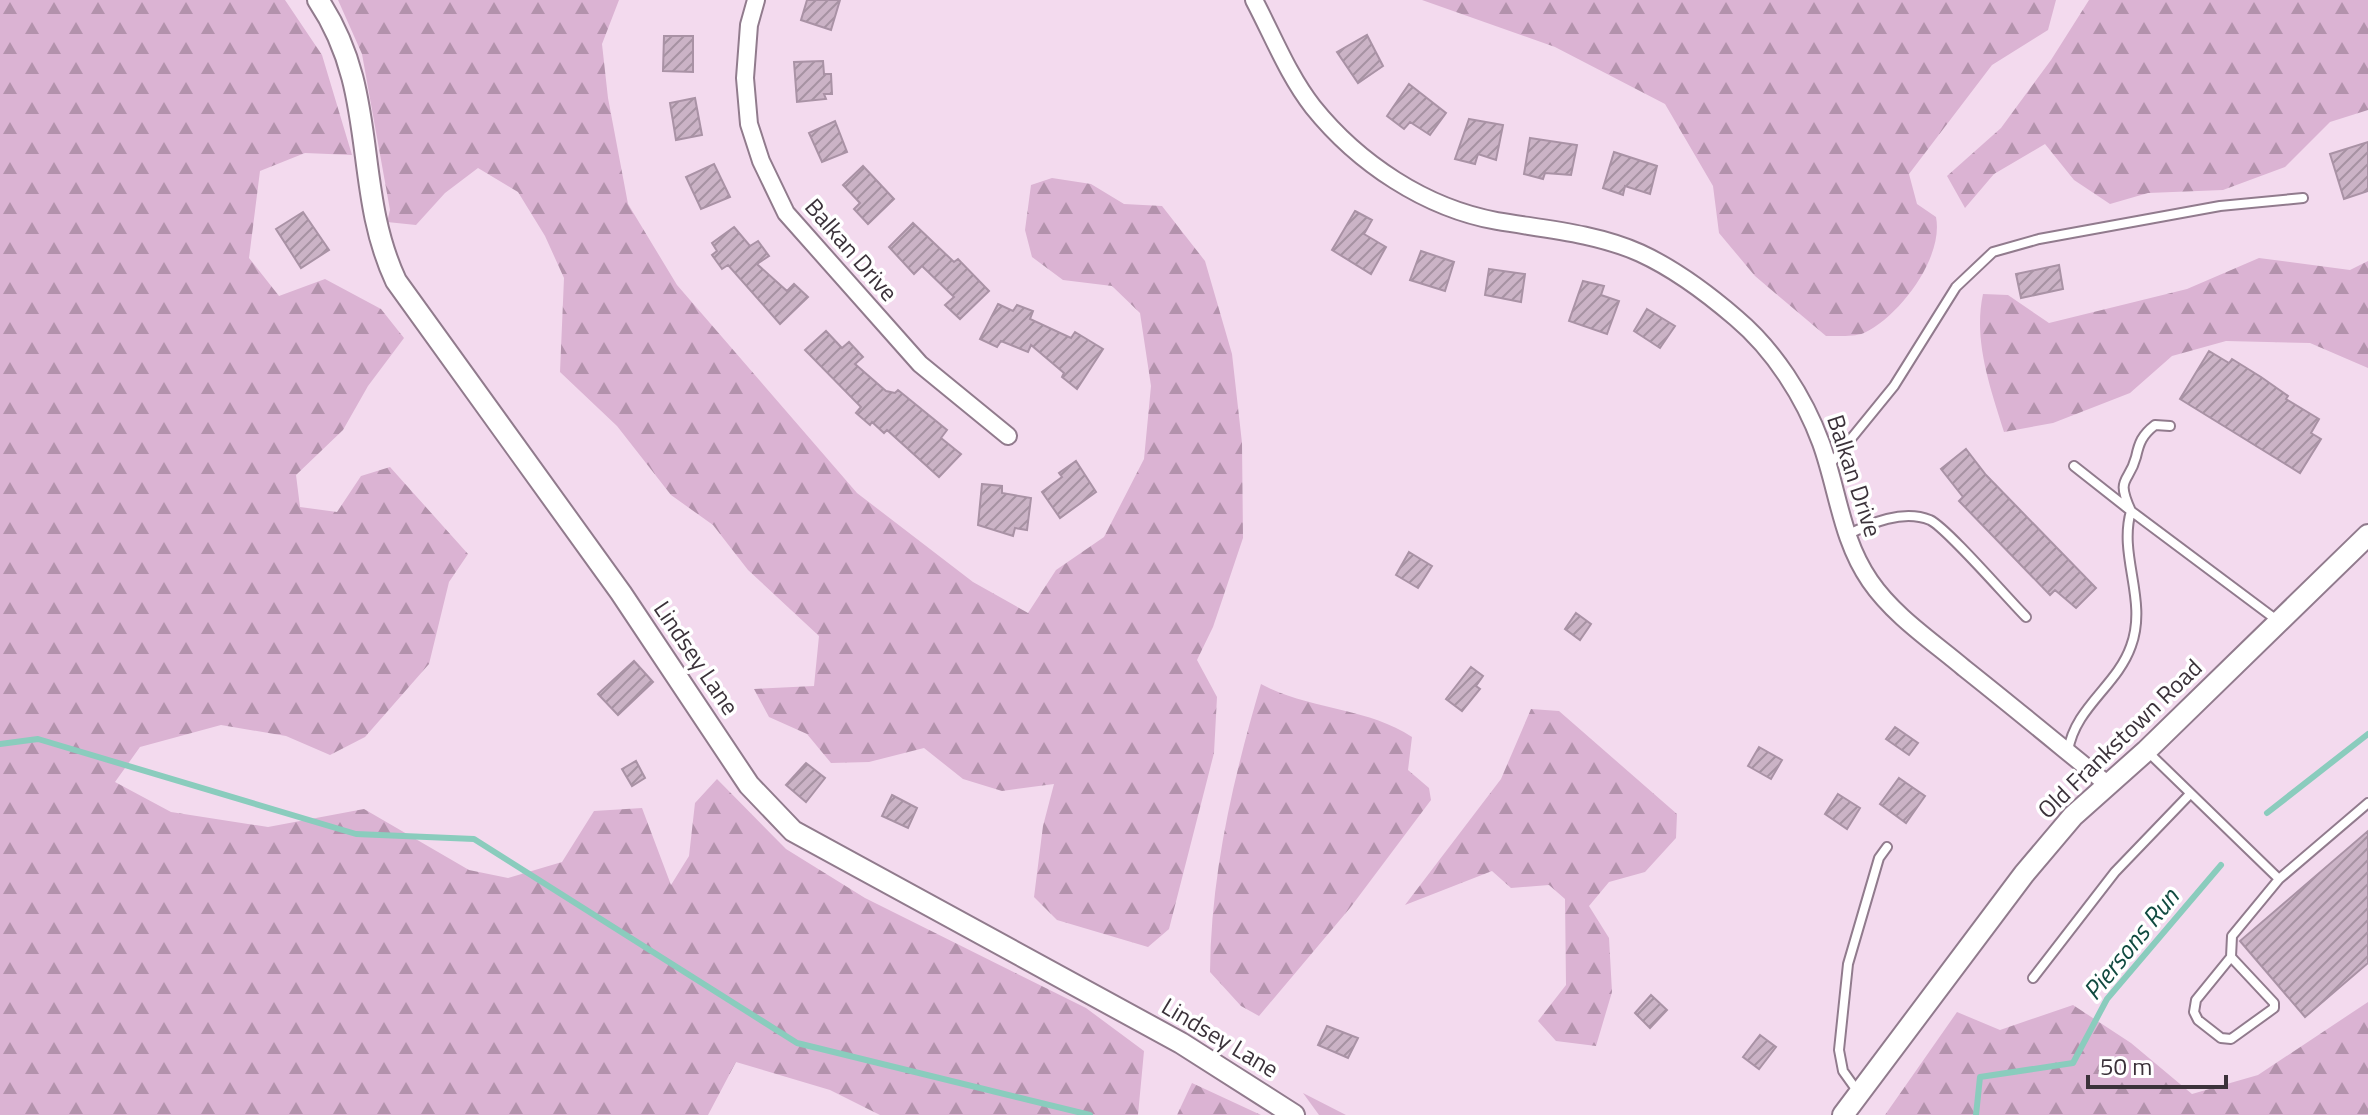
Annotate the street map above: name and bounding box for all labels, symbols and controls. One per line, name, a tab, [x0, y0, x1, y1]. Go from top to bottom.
street label: Balkan Drive	[797, 190, 907, 309]
street label: Balkan Drive	[1818, 410, 1892, 541]
street label: Lindsey Lane	[645, 593, 748, 722]
street label: Old Frankstown Road	[2029, 650, 2210, 827]
water label: Piersons Run	[2073, 878, 2189, 1008]
street label: Lindsey Lane	[1155, 988, 1286, 1086]
scale bar	[2088, 1039, 2226, 1089]
text: 50 m	[2100, 1048, 2152, 1084]

